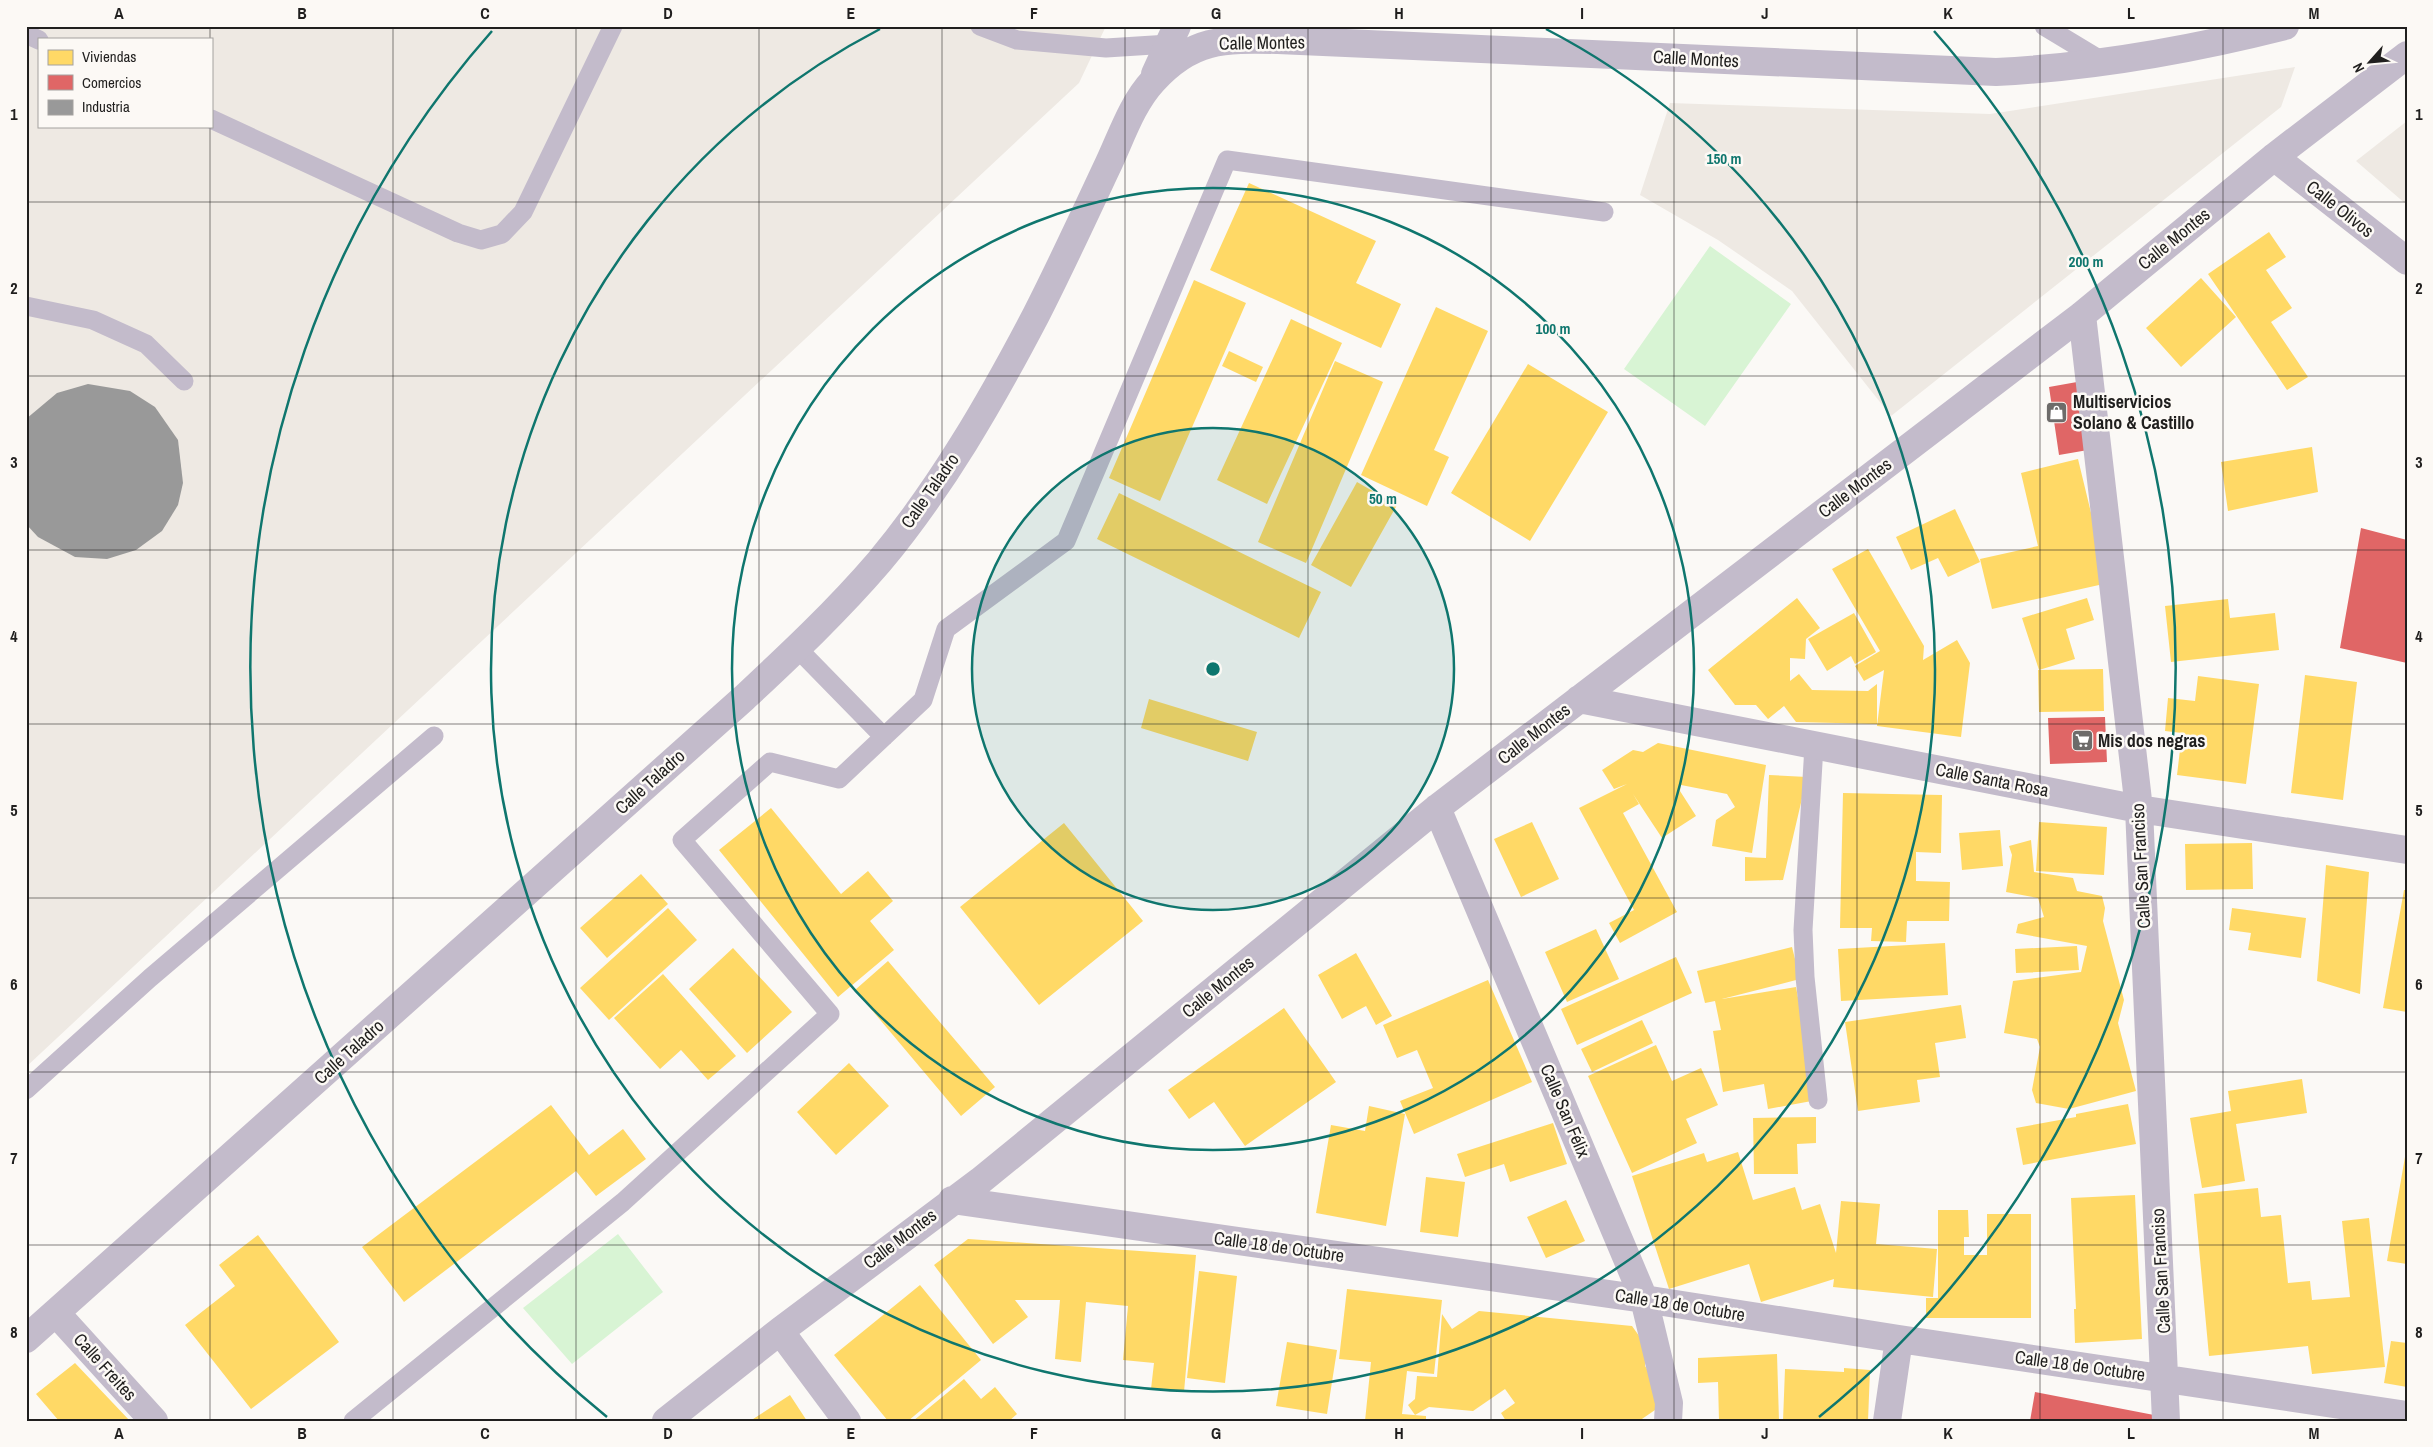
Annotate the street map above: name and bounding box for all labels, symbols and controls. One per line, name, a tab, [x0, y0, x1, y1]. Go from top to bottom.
text: A	[114, 2, 124, 24]
text: B	[297, 2, 307, 24]
text: C	[480, 2, 490, 24]
text: D	[663, 2, 673, 24]
text: E	[847, 2, 856, 24]
text: F	[1030, 2, 1038, 24]
text: G	[1211, 2, 1221, 24]
text: H	[1394, 2, 1404, 24]
text: I	[1580, 2, 1584, 24]
text: J	[1761, 2, 1769, 24]
text: K	[1943, 2, 1953, 24]
text: L	[2127, 2, 2135, 24]
text: M	[2309, 2, 2320, 24]
street label: Calle Montes	[1219, 29, 1305, 56]
legend	[38, 38, 212, 128]
north arrow	[2346, 38, 2396, 88]
street label: Calle Montes	[1652, 44, 1740, 73]
text: Viviendas	[82, 46, 137, 67]
text: N	[2349, 60, 2368, 76]
text: Comercios	[82, 72, 141, 93]
text: Industria	[82, 96, 130, 117]
text: 1	[10, 103, 18, 125]
text: 1	[2415, 103, 2423, 125]
text: 150 m	[1707, 148, 1741, 169]
street label: Calle Olivos	[2301, 174, 2379, 243]
street label: Calle Montes	[2132, 202, 2215, 275]
text: 200 m	[2069, 251, 2103, 272]
text: 2	[10, 277, 18, 299]
text: 2	[2415, 277, 2423, 299]
text: 100 m	[1536, 318, 1570, 339]
place label: Multiservicios Solano & Castillo	[2073, 389, 2194, 435]
shop icon: Multiservicios Solano & Castillo	[2045, 400, 2069, 424]
street label: Calle Taladro	[895, 448, 965, 533]
text: 3	[10, 451, 18, 473]
text: 3	[2415, 451, 2423, 473]
street label: Calle Montes	[1813, 452, 1897, 524]
text: 50 m	[1369, 488, 1397, 509]
text: 4	[10, 625, 18, 647]
text: 4	[2415, 625, 2423, 647]
centre of rings	[1204, 660, 1222, 678]
street label: Calle Montes	[1492, 697, 1575, 770]
place label: Mis dos negras	[2098, 728, 2205, 753]
supermarket icon: Mis dos negras	[2070, 729, 2094, 753]
street label: Calle Taladro	[609, 744, 690, 820]
street label: Calle Santa Rosa	[1933, 756, 2051, 803]
text: 5	[10, 799, 18, 821]
text: 5	[2415, 799, 2423, 821]
street label: Calle San Franciso	[2125, 803, 2156, 929]
street label: Calle Montes	[1176, 950, 1259, 1023]
text: 6	[10, 973, 18, 995]
text: 6	[2415, 973, 2423, 995]
street label: Calle Taladro	[308, 1014, 389, 1090]
street label: Calle San Félix	[1535, 1060, 1597, 1162]
text: 7	[10, 1147, 18, 1169]
text: 7	[2415, 1147, 2423, 1169]
street label: Calle Montes	[858, 1203, 942, 1275]
street label: Calle San Franciso	[2145, 1208, 2176, 1334]
street label: Calle 18 de Octubre	[1212, 1225, 1346, 1268]
street label: Calle 18 de Octubre	[1613, 1282, 1747, 1327]
text: 8	[10, 1321, 18, 1343]
text: 8	[2415, 1321, 2423, 1343]
street label: Calle Freites	[68, 1327, 143, 1406]
street label: Calle 18 de Octubre	[2013, 1344, 2147, 1387]
text: A	[114, 1422, 124, 1444]
text: B	[297, 1422, 307, 1444]
text: C	[480, 1422, 490, 1444]
text: D	[663, 1422, 673, 1444]
text: E	[847, 1422, 856, 1444]
text: F	[1030, 1422, 1038, 1444]
text: G	[1211, 1422, 1221, 1444]
text: H	[1394, 1422, 1404, 1444]
text: I	[1580, 1422, 1584, 1444]
text: J	[1761, 1422, 1769, 1444]
text: K	[1943, 1422, 1953, 1444]
text: L	[2127, 1422, 2135, 1444]
text: M	[2309, 1422, 2320, 1444]

